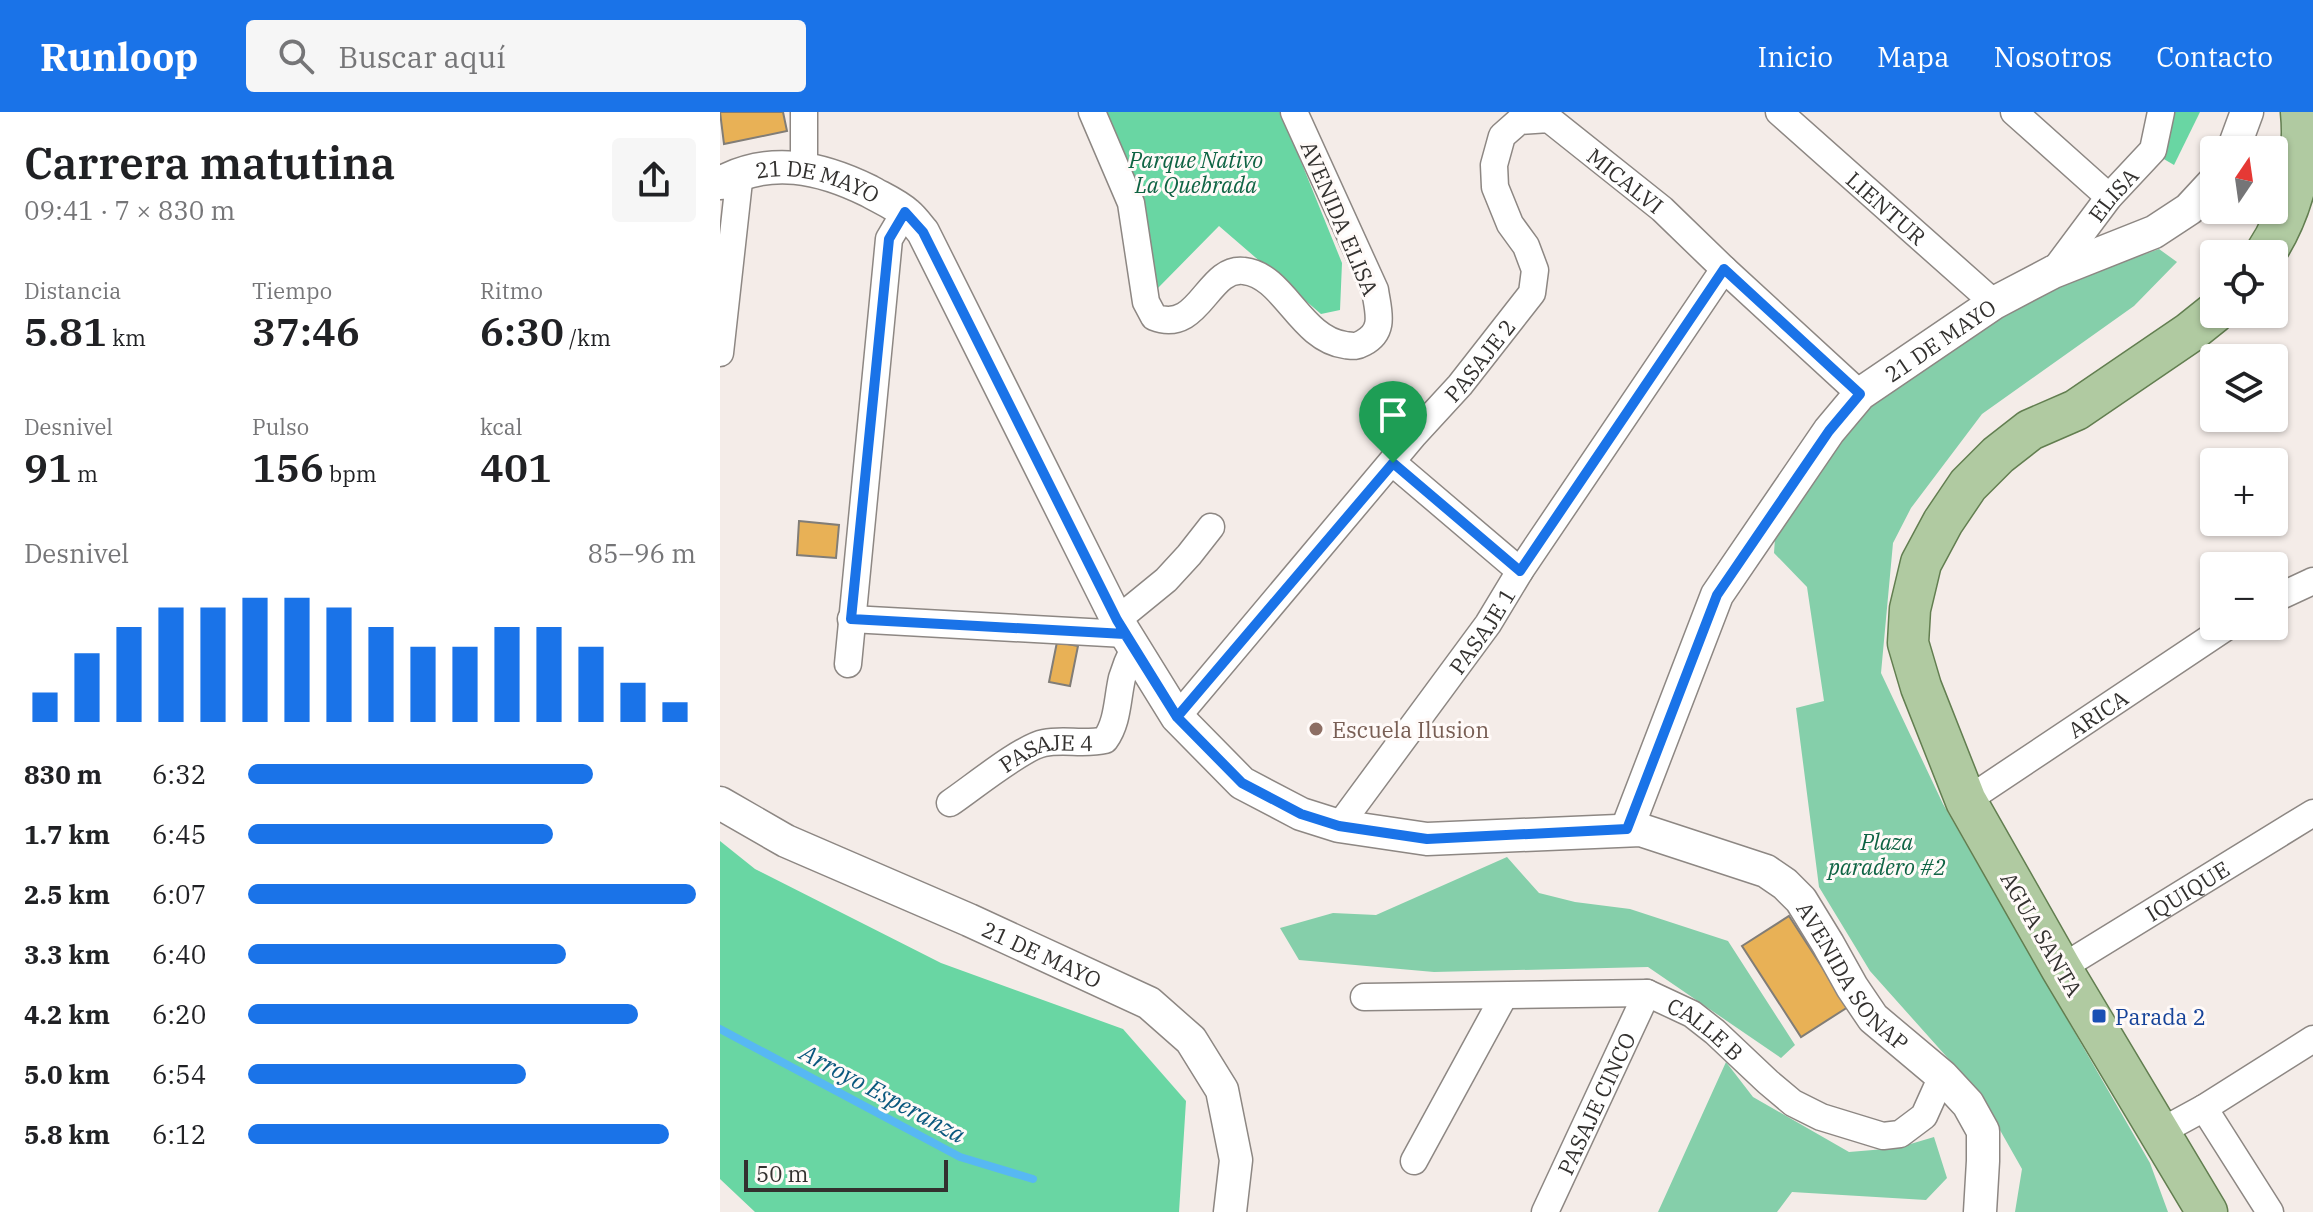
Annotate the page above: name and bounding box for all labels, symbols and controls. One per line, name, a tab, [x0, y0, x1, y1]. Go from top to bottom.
search box	[246, 20, 806, 92]
text: Runloop	[40, 32, 198, 81]
icon: search	[274, 34, 318, 78]
text: Buscar aquí	[338, 37, 506, 76]
text: Inicio	[1758, 38, 1833, 75]
text: Mapa	[1877, 38, 1949, 75]
text: Nosotros	[1993, 38, 2112, 75]
text: Contacto	[2156, 38, 2273, 75]
text: Carrera matutina	[24, 134, 395, 191]
street label: AVENIDA ELISA	[1294, 136, 1386, 300]
north arrow	[2200, 136, 2288, 224]
map controls	[2200, 136, 2288, 640]
button: share	[612, 138, 696, 222]
street label: MICALVI	[1582, 141, 1670, 219]
park label: Parque Nativo La Quebrada	[1128, 145, 1263, 199]
street label: 21 DE MAYO	[753, 153, 885, 209]
street label: ELISA	[2081, 161, 2144, 227]
street label: LIENTUR	[1841, 164, 1933, 251]
text: 09:41 · 7 × 830 m	[24, 193, 235, 227]
button: locate	[2200, 240, 2288, 328]
text: Distancia	[24, 276, 121, 305]
text: Tiempo	[252, 276, 332, 305]
text: Ritmo	[480, 276, 543, 305]
street label: 21 DE MAYO	[1879, 292, 2001, 388]
text: 5.81	[24, 305, 107, 357]
text: 37:46	[252, 305, 360, 357]
text: 6:30	[480, 305, 564, 357]
street label: PASAJE 2	[1437, 312, 1521, 408]
text: km	[107, 323, 146, 352]
text: /km	[564, 323, 611, 352]
button: layers	[2200, 344, 2288, 432]
pin	[1359, 381, 1427, 463]
icon: arrive	[1371, 393, 1415, 437]
text: Desnivel	[24, 412, 113, 441]
text: Pulso	[252, 412, 309, 441]
text: kcal	[480, 412, 522, 441]
text: 91	[24, 441, 72, 493]
text: 156	[252, 441, 324, 493]
text: 401	[480, 441, 552, 493]
button: +	[2200, 448, 2288, 536]
text: m	[72, 459, 98, 488]
text: bpm	[324, 459, 377, 488]
text: Desnivel	[24, 536, 129, 570]
text: 85–96 m	[588, 536, 696, 570]
button: −	[2200, 552, 2288, 640]
street label: PASAJE 1	[1442, 582, 1521, 679]
street label: ARICA	[2062, 683, 2133, 744]
place label: Escuela Ilusion	[1332, 715, 1489, 744]
marker: Escuela Ilusion	[1307, 720, 1325, 738]
street label: PASAJE 4	[993, 727, 1093, 778]
text: 830 m	[24, 757, 102, 791]
text: 6:32	[152, 757, 206, 791]
text: 1.7 km	[24, 817, 110, 851]
text: 6:45	[152, 817, 206, 851]
park label: Plaza paradero #2	[1826, 827, 1946, 881]
street label: IQUIQUE	[2140, 854, 2234, 927]
street label: AGUA SANTA	[1995, 866, 2089, 1002]
text: 2.5 km	[24, 877, 110, 911]
text: 6:07	[152, 877, 206, 911]
street label: AVENIDA SONAP	[1791, 896, 1915, 1057]
street label: 21 DE MAYO	[978, 914, 1107, 994]
text: 3.3 km	[24, 937, 110, 971]
text: 6:40	[152, 937, 206, 971]
street label: CALLE B	[1663, 990, 1750, 1066]
text: 4.2 km	[24, 997, 110, 1031]
text: 6:20	[152, 997, 206, 1031]
place label: Parada 2	[2115, 1002, 2206, 1031]
marker: Parada 2	[2090, 1007, 2108, 1025]
street label: PASAJE CINCO	[1550, 1027, 1641, 1179]
water label: Arroyo Esperanza	[793, 1035, 971, 1150]
text: 5.0 km	[24, 1057, 110, 1091]
text: 6:54	[152, 1057, 206, 1091]
text: 5.8 km	[24, 1117, 110, 1151]
text: 6:12	[152, 1117, 206, 1151]
scale bar	[744, 1156, 948, 1192]
text: 50 m	[756, 1159, 808, 1188]

